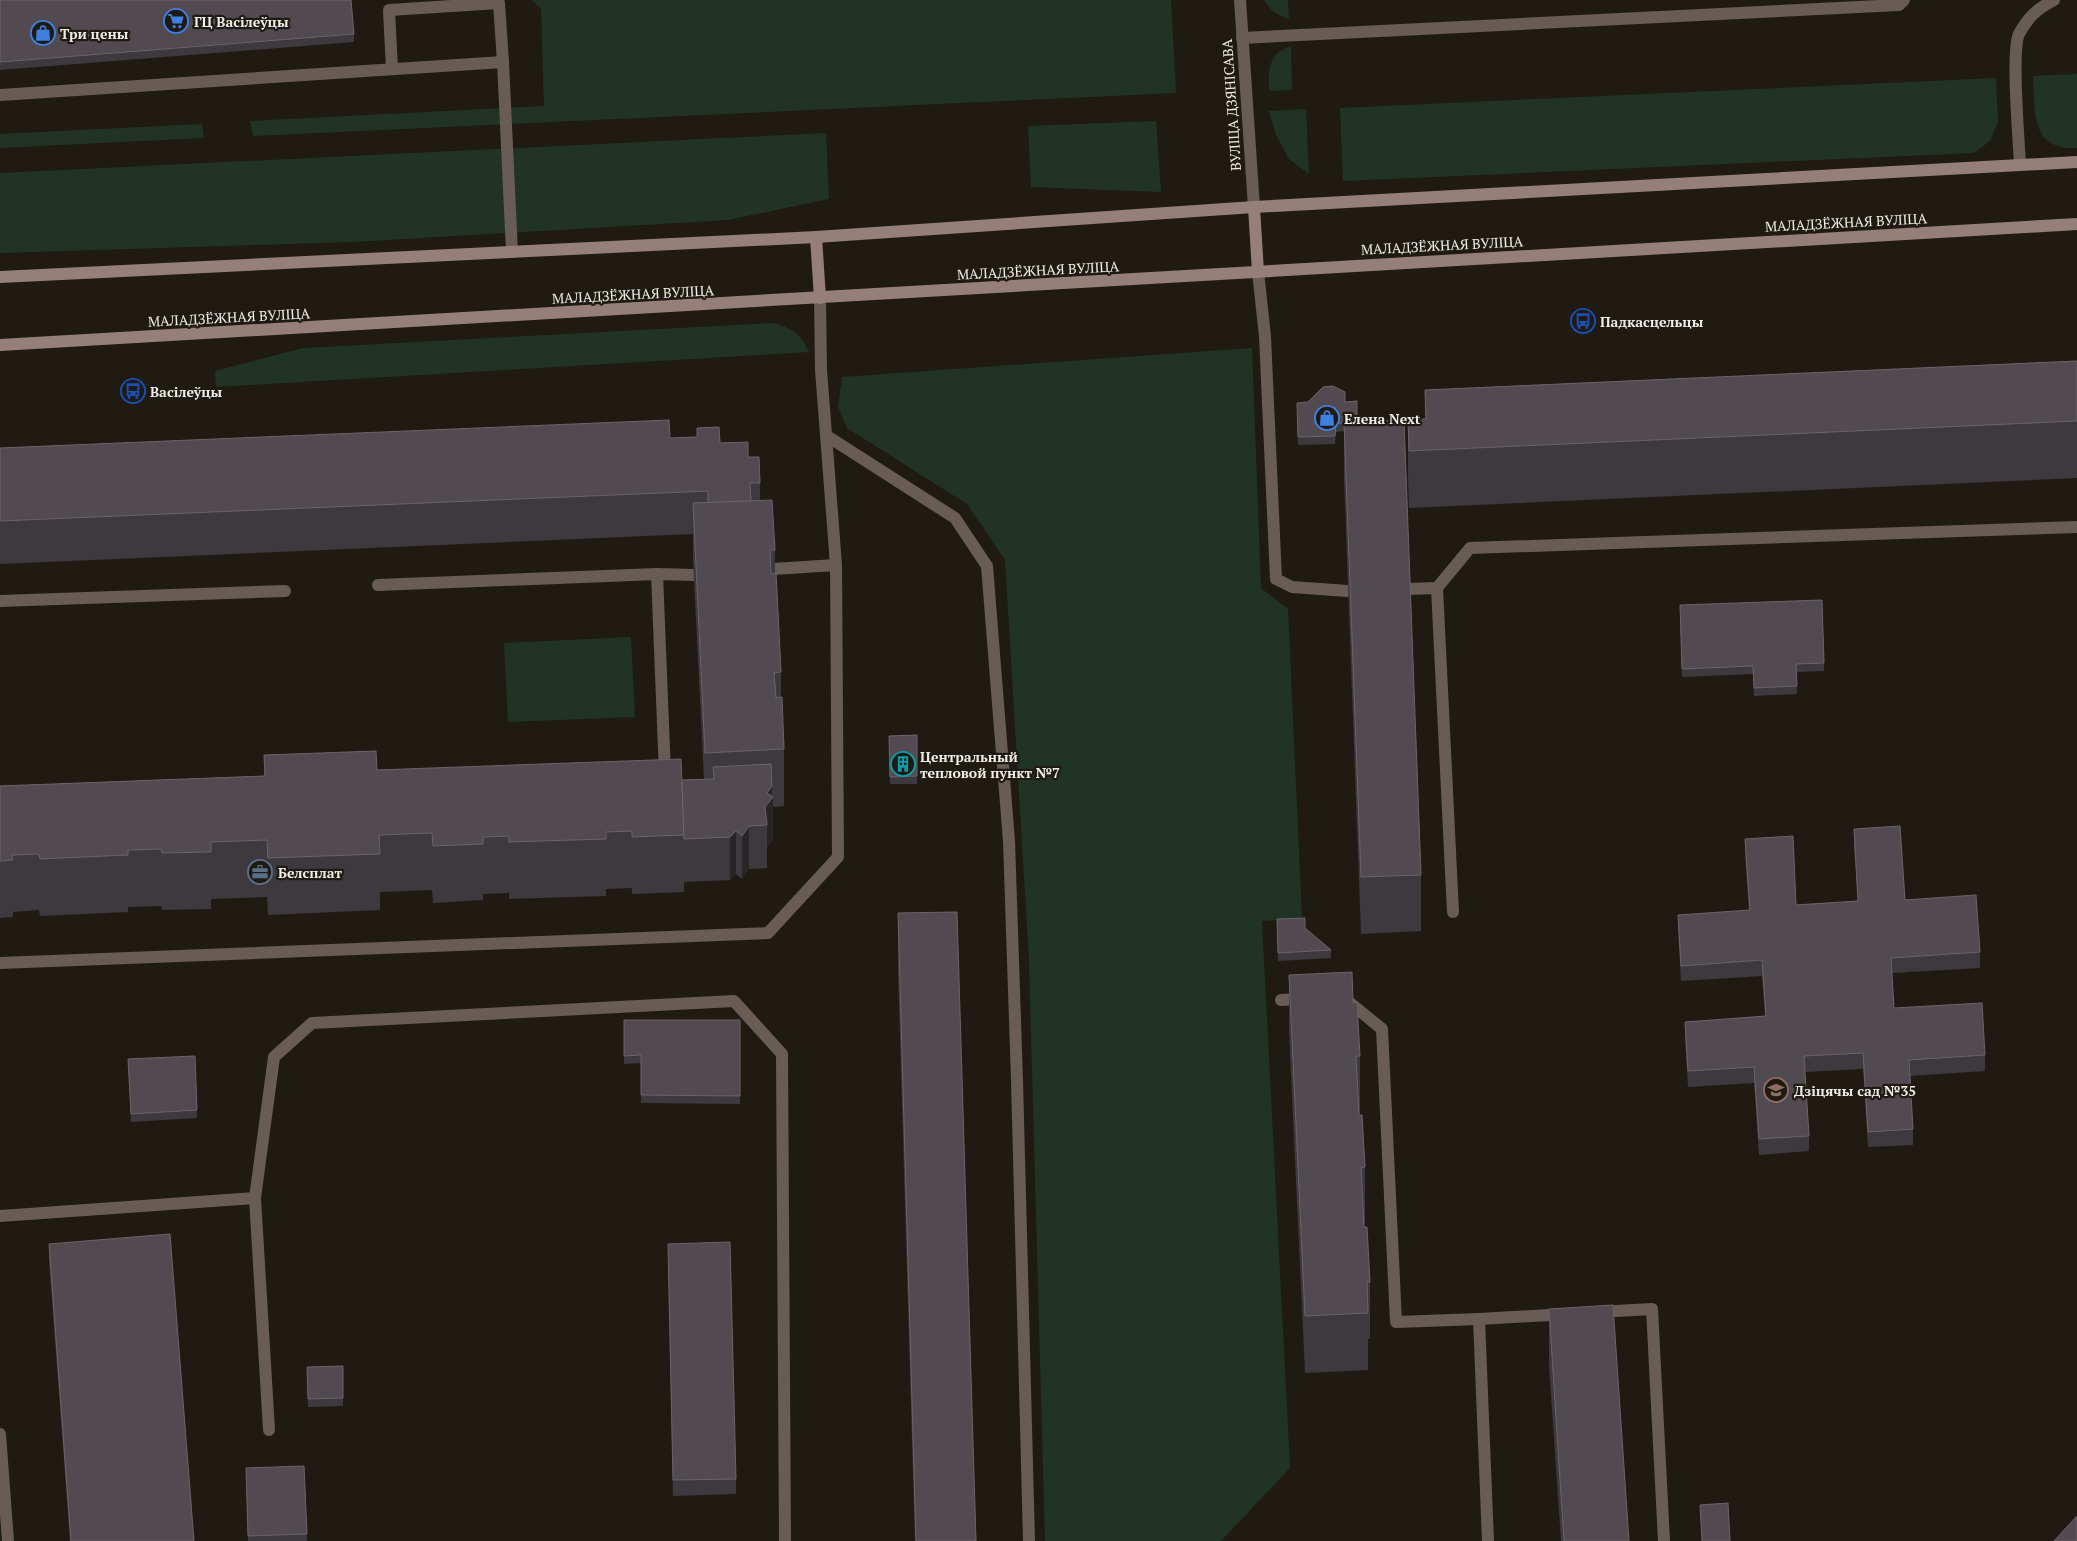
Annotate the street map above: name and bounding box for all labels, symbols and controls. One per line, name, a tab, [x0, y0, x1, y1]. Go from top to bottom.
supermarket icon: ГЦ Васілеўцы	[163, 8, 189, 34]
place label: ГЦ Васілеўцы	[194, 12, 289, 31]
shop icon: Три цены	[30, 20, 56, 46]
place label: Три цены	[60, 24, 129, 43]
street label: ВУЛІЦА ДЗЯНІСАВА	[1217, 38, 1245, 172]
street label: МАЛАДЗЁЖНАЯ ВУЛІЦА	[1764, 208, 1928, 236]
street label: МАЛАДЗЁЖНАЯ ВУЛІЦА	[1360, 231, 1524, 259]
street label: МАЛАДЗЁЖНАЯ ВУЛІЦА	[956, 256, 1120, 284]
street label: МАЛАДЗЁЖНАЯ ВУЛІЦА	[551, 280, 715, 308]
street label: МАЛАДЗЁЖНАЯ ВУЛІЦА	[147, 303, 311, 331]
bus stop icon: Падкасцельцы	[1570, 308, 1596, 334]
place label: Падкасцельцы	[1600, 312, 1704, 331]
bus stop icon: Васілеўцы	[120, 378, 146, 404]
place label: Васілеўцы	[150, 382, 223, 401]
shop icon: Елена Next	[1314, 405, 1340, 431]
place label: Елена Next	[1344, 409, 1421, 428]
place label: Центральный тепловой пункт №7	[920, 747, 1060, 782]
building icon: Центральный тепловой пункт №7	[890, 751, 916, 777]
office icon: Белсплат	[247, 859, 273, 885]
place label: Белсплат	[278, 863, 343, 882]
school or university icon: Дзіцячы сад №35	[1763, 1077, 1789, 1103]
place label: Дзіцячы сад №35	[1794, 1081, 1916, 1100]

